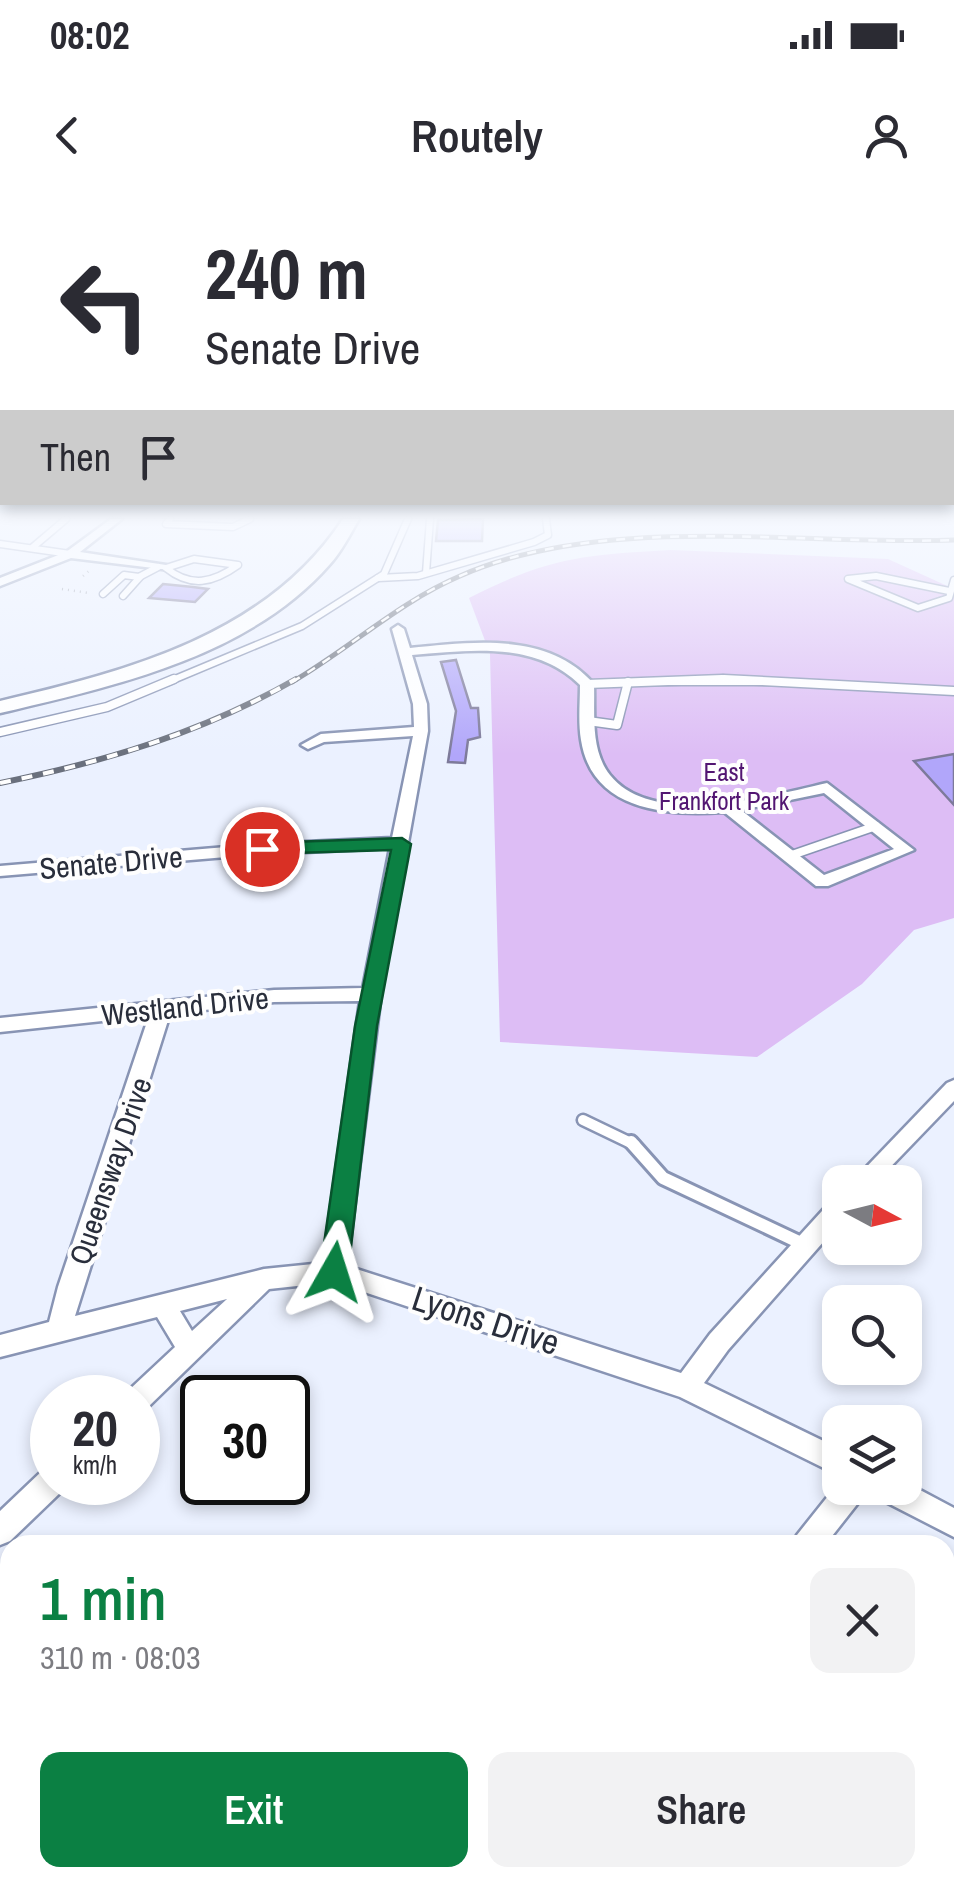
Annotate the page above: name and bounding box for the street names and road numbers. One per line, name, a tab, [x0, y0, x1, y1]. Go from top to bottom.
street label: Senate Drive	[38, 836, 184, 888]
street label: Westland Drive	[100, 977, 270, 1035]
street label: Queensway Drive	[59, 1072, 161, 1270]
street label: Lyons Drive	[406, 1274, 566, 1366]

